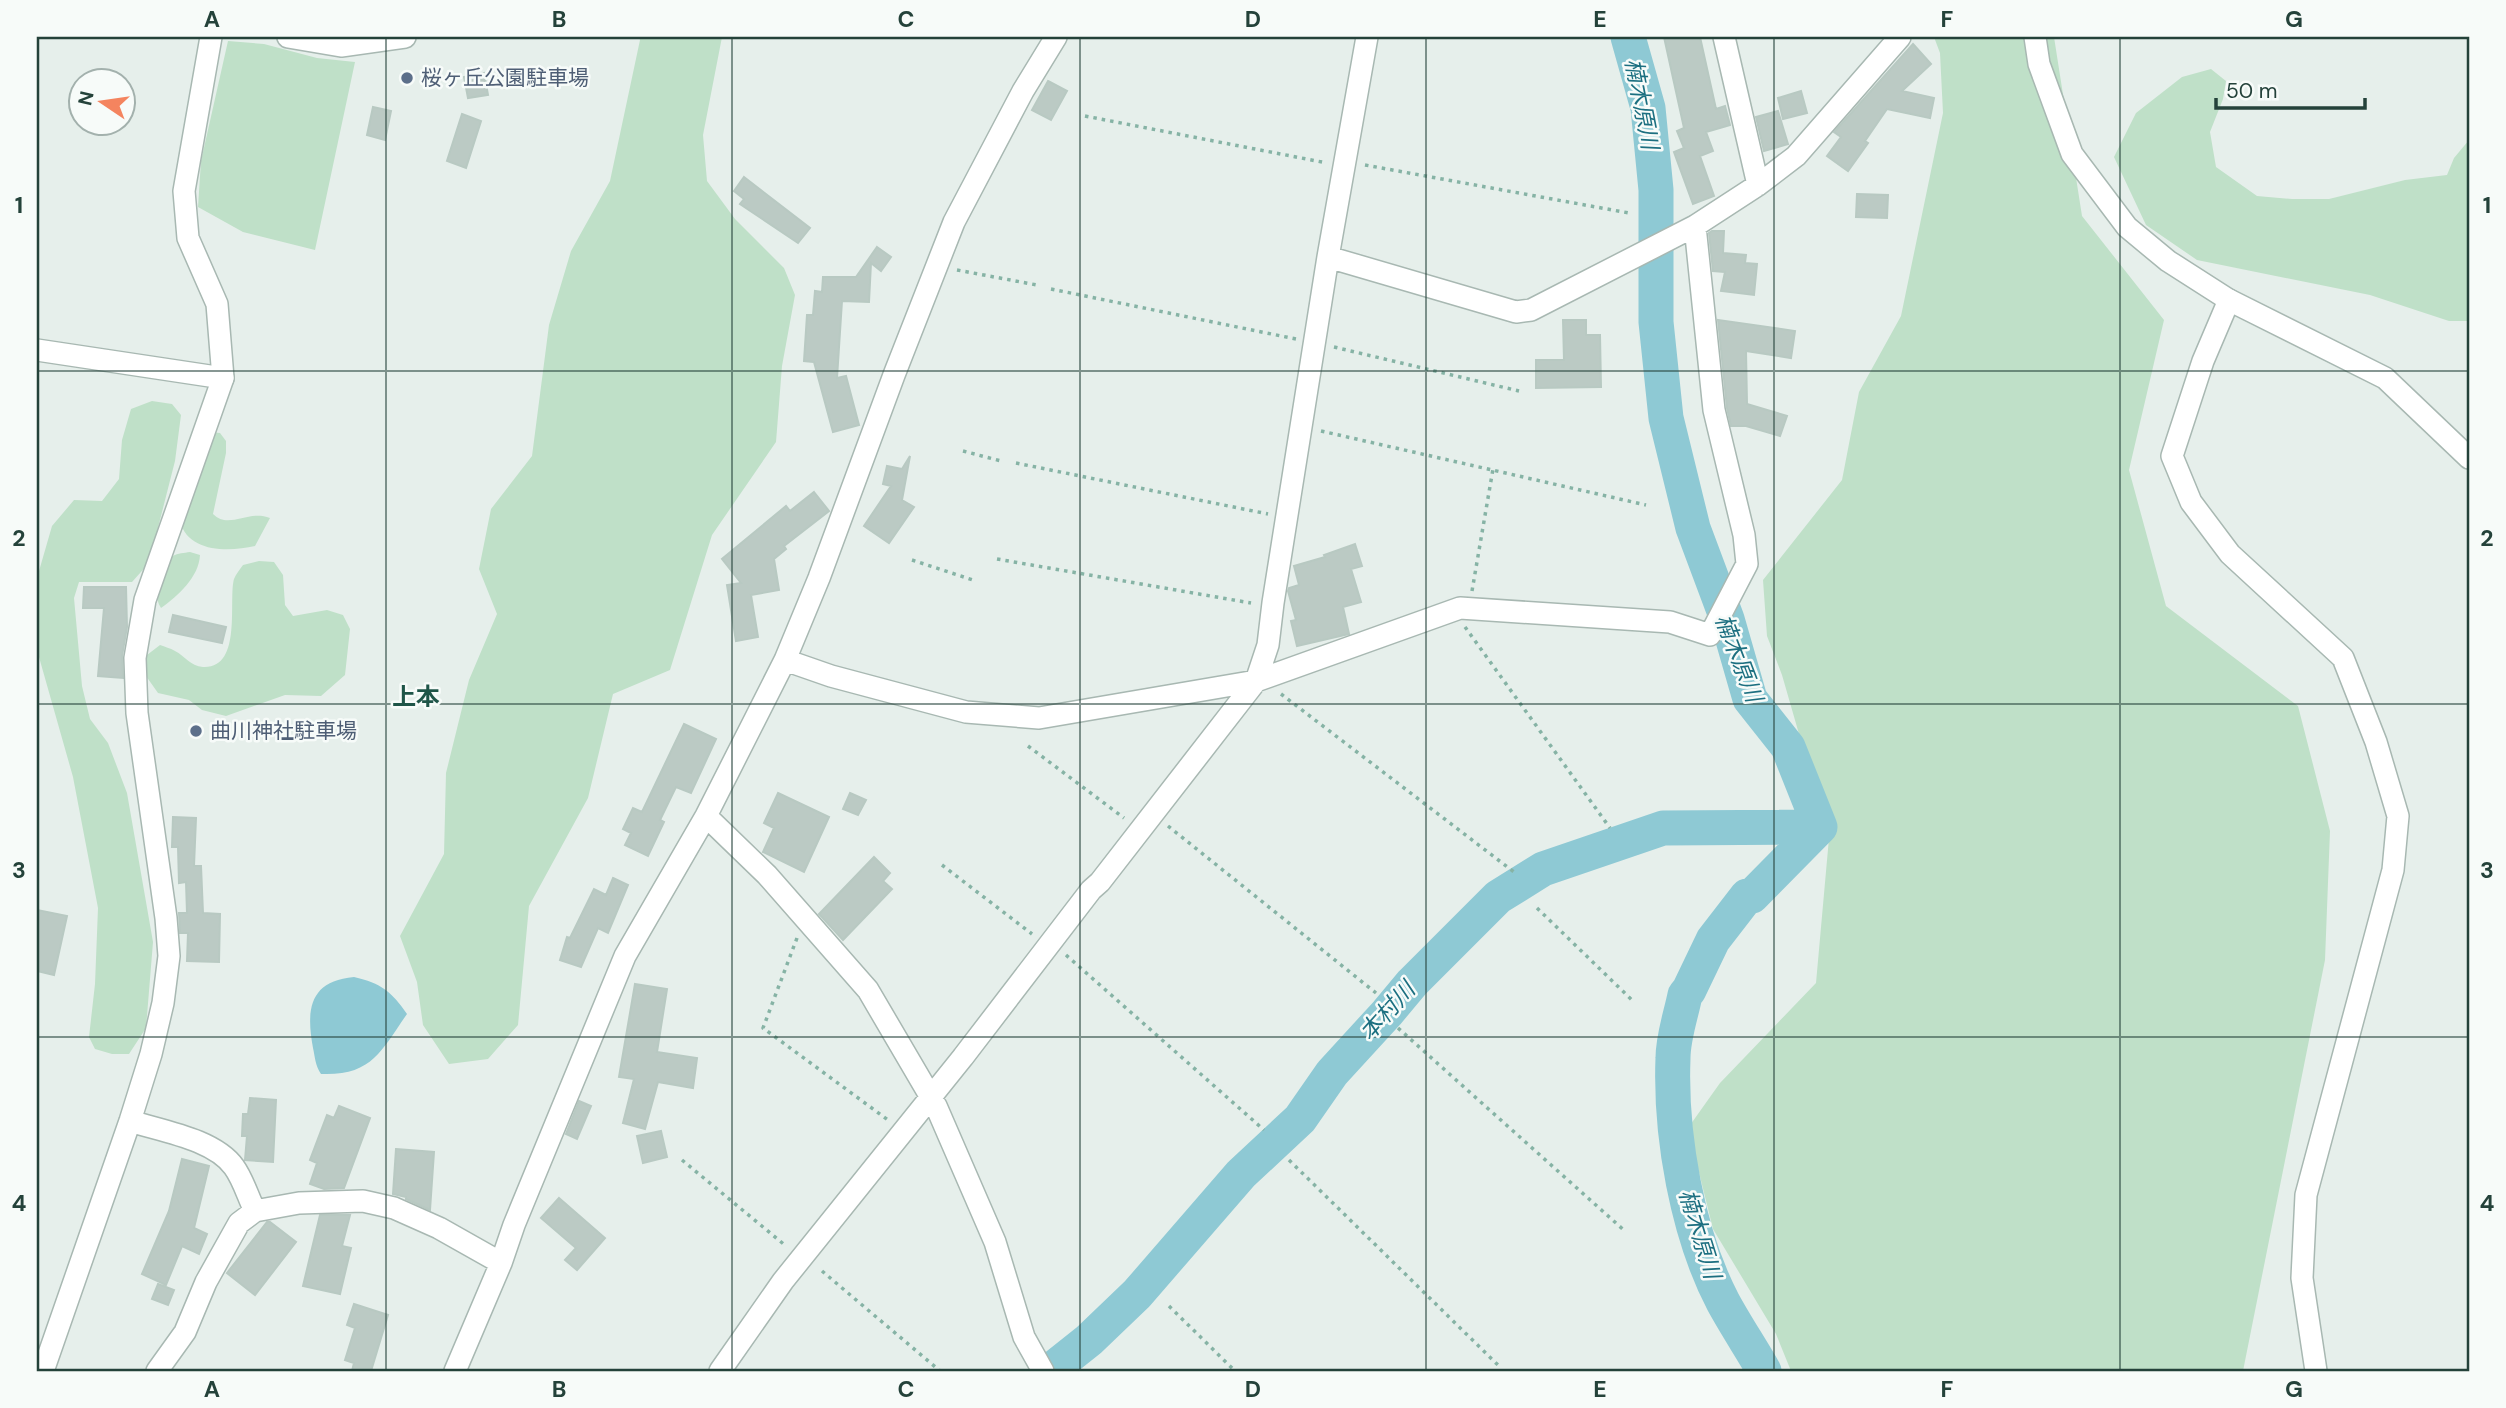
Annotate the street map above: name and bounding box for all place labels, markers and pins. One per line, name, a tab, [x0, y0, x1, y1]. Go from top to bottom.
place label: 桜ヶ丘公園駐車場	[421, 64, 589, 92]
marker: 桜ヶ丘公園駐車場	[399, 70, 415, 86]
place label: 曲川神社駐車場	[210, 717, 357, 745]
marker: 曲川神社駐車場	[188, 723, 204, 739]

